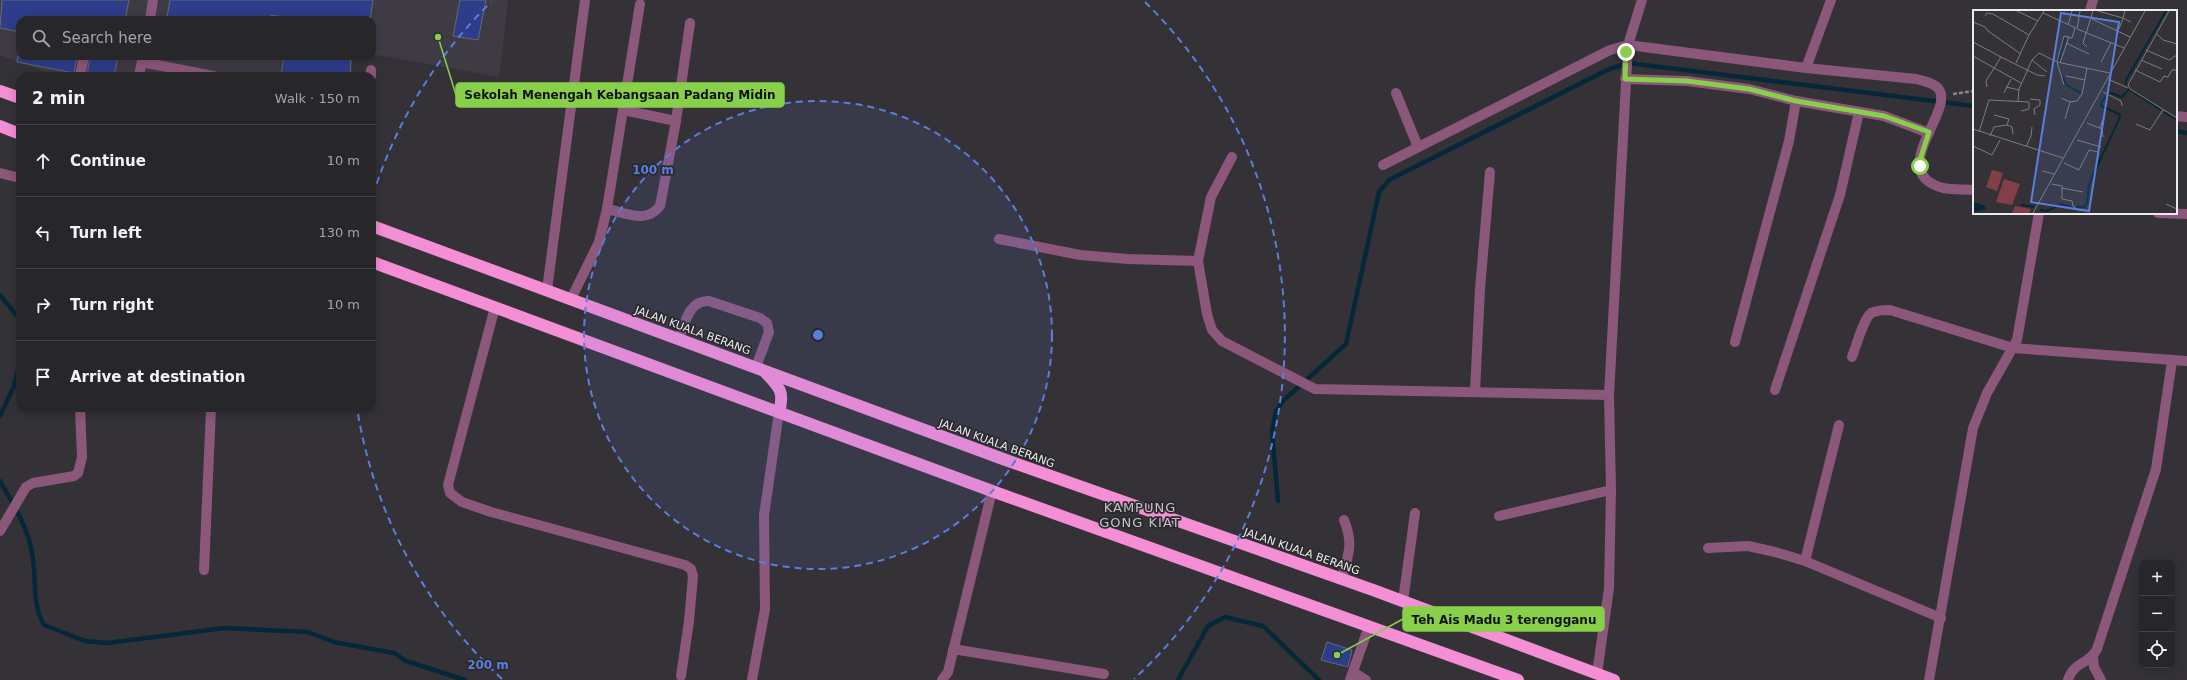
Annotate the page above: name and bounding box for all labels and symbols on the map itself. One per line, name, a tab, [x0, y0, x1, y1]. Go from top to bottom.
inset map	[1973, 10, 2177, 214]
route end	[1617, 43, 1635, 61]
callout: Sekolah Menengah Kebangsaan Padang Midin	[456, 83, 784, 107]
text: Sekolah Menengah Kebangsaan Padang Midin	[464, 88, 776, 102]
route start	[1911, 157, 1929, 175]
text: 100 m	[632, 163, 674, 177]
street label: JALAN KUALA BERANG	[632, 303, 752, 357]
centre of rings	[811, 328, 825, 342]
street label: JALAN KUALA BERANG	[936, 416, 1056, 470]
district label: KAMPUNG GONG KIAT	[1099, 500, 1181, 530]
street label: JALAN KUALA BERANG	[1241, 525, 1362, 577]
callout: Teh Ais Madu 3 terengganu	[1403, 607, 1604, 631]
text: Teh Ais Madu 3 terengganu	[1412, 613, 1596, 627]
text: 200 m	[467, 658, 509, 672]

